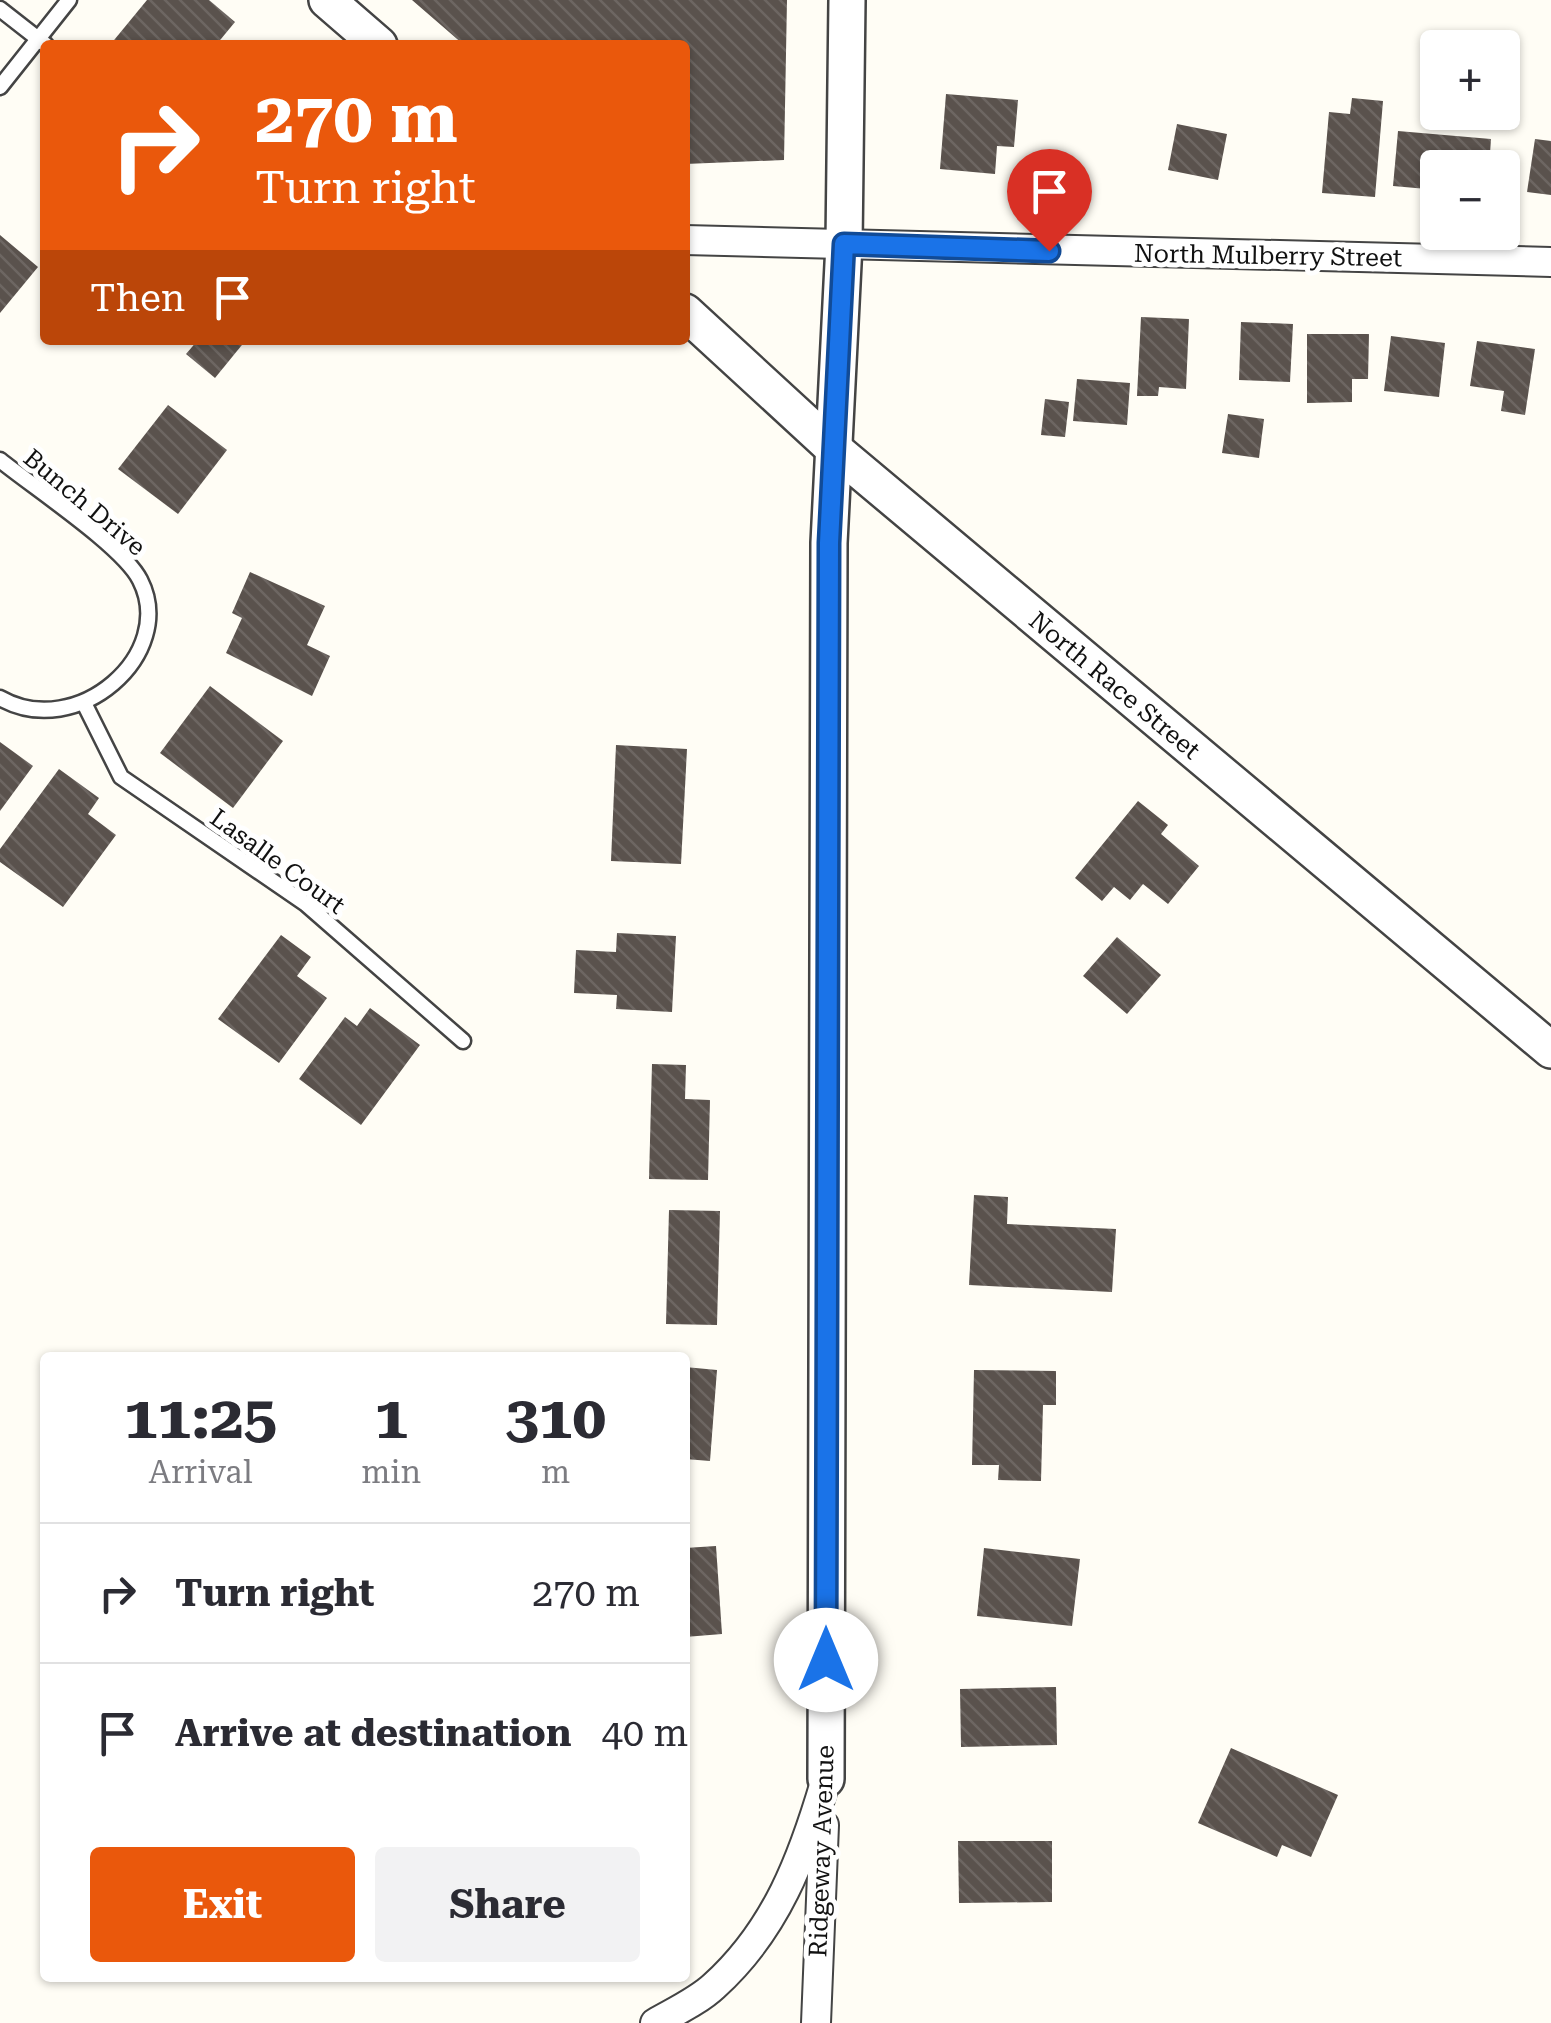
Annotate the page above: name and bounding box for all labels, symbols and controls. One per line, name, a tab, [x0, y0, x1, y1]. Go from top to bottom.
map controls	[1420, 30, 1520, 250]
button: +	[1420, 30, 1520, 130]
text: 270 m	[255, 77, 458, 159]
icon: right	[90, 80, 220, 210]
pin	[1007, 149, 1092, 252]
button: −	[1420, 150, 1520, 250]
text: Turn right	[255, 161, 476, 214]
icon: arrive	[1022, 164, 1077, 219]
street label: North Mulberry Street	[1134, 239, 1402, 272]
icon: arrive	[205, 270, 260, 325]
text: Then	[90, 276, 185, 320]
street label: Bunch Drive	[18, 443, 151, 562]
street label: North Race Street	[1024, 606, 1206, 765]
street label: Lasalle Court	[205, 803, 351, 920]
text: 11:25	[124, 1382, 277, 1453]
text: 1	[374, 1382, 408, 1453]
text: 310	[505, 1382, 606, 1453]
text: Arrival	[149, 1453, 253, 1491]
text: min	[361, 1453, 421, 1491]
text: m	[541, 1453, 570, 1491]
icon: right	[90, 1566, 145, 1621]
text: Turn right	[175, 1571, 374, 1615]
text: 270 m	[532, 1571, 640, 1615]
position arrow	[774, 1608, 878, 1712]
icon: arrive	[90, 1706, 145, 1761]
text: Arrive at destination	[175, 1711, 571, 1755]
text: 40 m	[601, 1711, 688, 1755]
street label: Ridgeway Avenue	[803, 1744, 840, 1958]
button: Exit	[90, 1847, 355, 1962]
button: Share	[375, 1847, 640, 1962]

